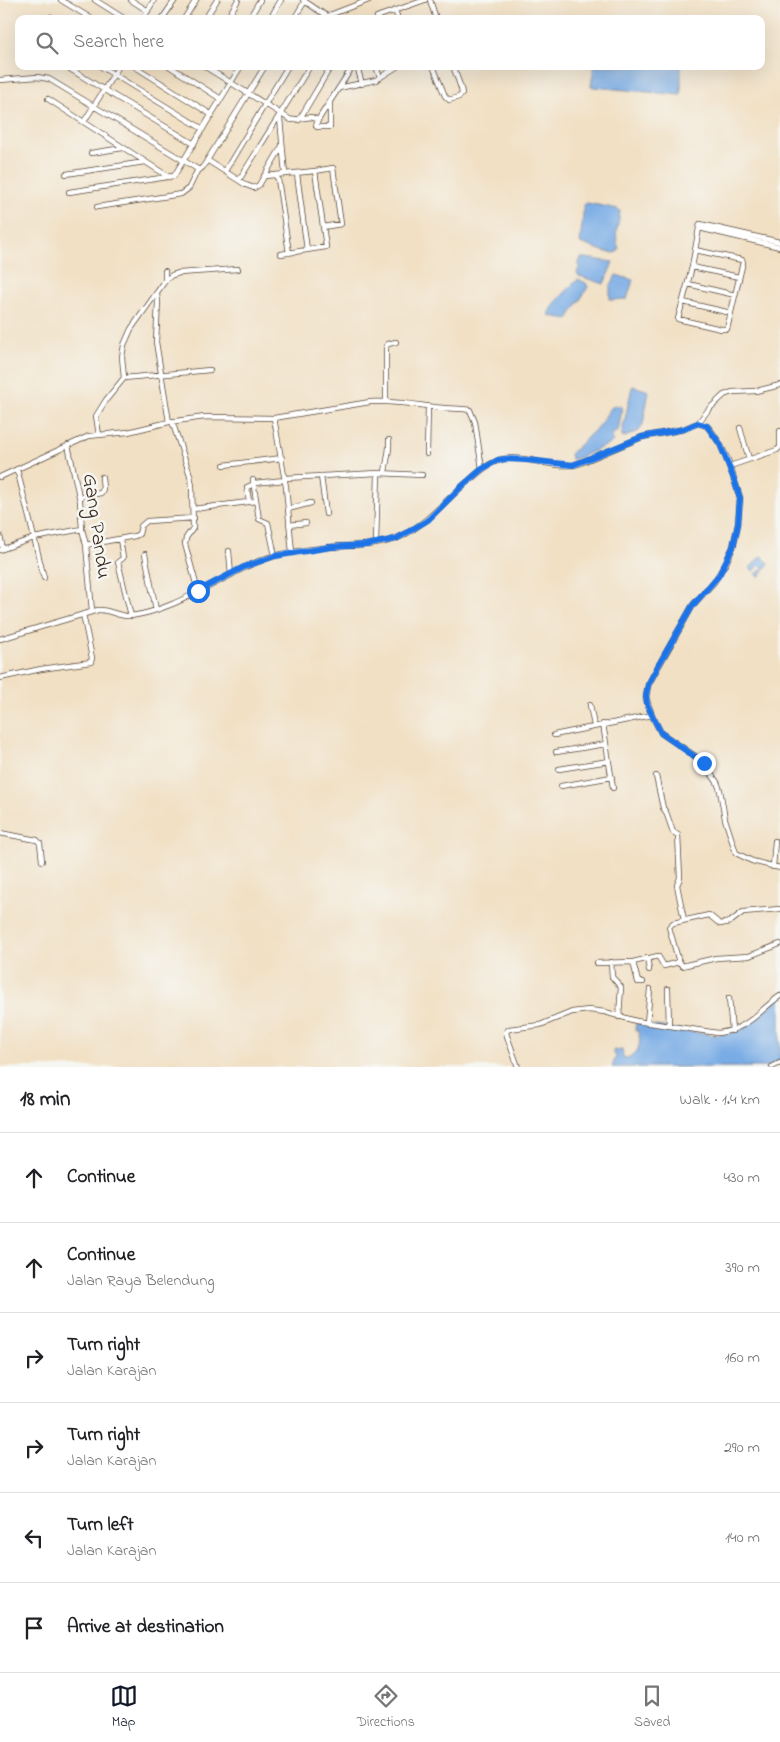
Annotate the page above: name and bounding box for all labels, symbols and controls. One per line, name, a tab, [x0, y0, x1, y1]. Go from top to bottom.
search box	[15, 15, 765, 70]
icon: search	[33, 29, 61, 57]
text: Search here	[73, 29, 164, 56]
street label: Gang Pandu	[72, 472, 118, 581]
route start	[187, 580, 210, 603]
route end	[693, 752, 716, 775]
text: 18 min	[20, 1085, 70, 1115]
text: Walk · 1.4 km	[679, 1088, 760, 1112]
icon: ahead	[20, 1164, 48, 1192]
text: Continue	[67, 1164, 135, 1191]
text: 430 m	[723, 1166, 760, 1190]
text: Continue	[67, 1242, 135, 1269]
icon: ahead	[20, 1254, 48, 1282]
text: 390 m	[725, 1256, 760, 1280]
text: Jalan Raya Belendung	[67, 1269, 215, 1293]
text: Turn right	[67, 1332, 140, 1359]
icon: right	[20, 1344, 48, 1372]
text: 160 m	[725, 1346, 760, 1370]
text: Jalan Karajan	[67, 1359, 156, 1383]
text: Turn right	[67, 1422, 140, 1449]
icon: right	[20, 1434, 48, 1462]
text: 290 m	[724, 1436, 760, 1460]
text: Jalan Karajan	[67, 1449, 156, 1473]
text: Turn left	[67, 1512, 134, 1539]
icon: left	[20, 1524, 48, 1552]
text: 140 m	[725, 1526, 760, 1550]
text: Jalan Karajan	[67, 1539, 156, 1563]
icon: arrive	[20, 1614, 48, 1642]
text: Arrive at destination	[67, 1614, 224, 1641]
tab: Map	[110, 1682, 138, 1733]
tab: Directions	[357, 1682, 415, 1733]
tab: Saved	[634, 1682, 670, 1733]

